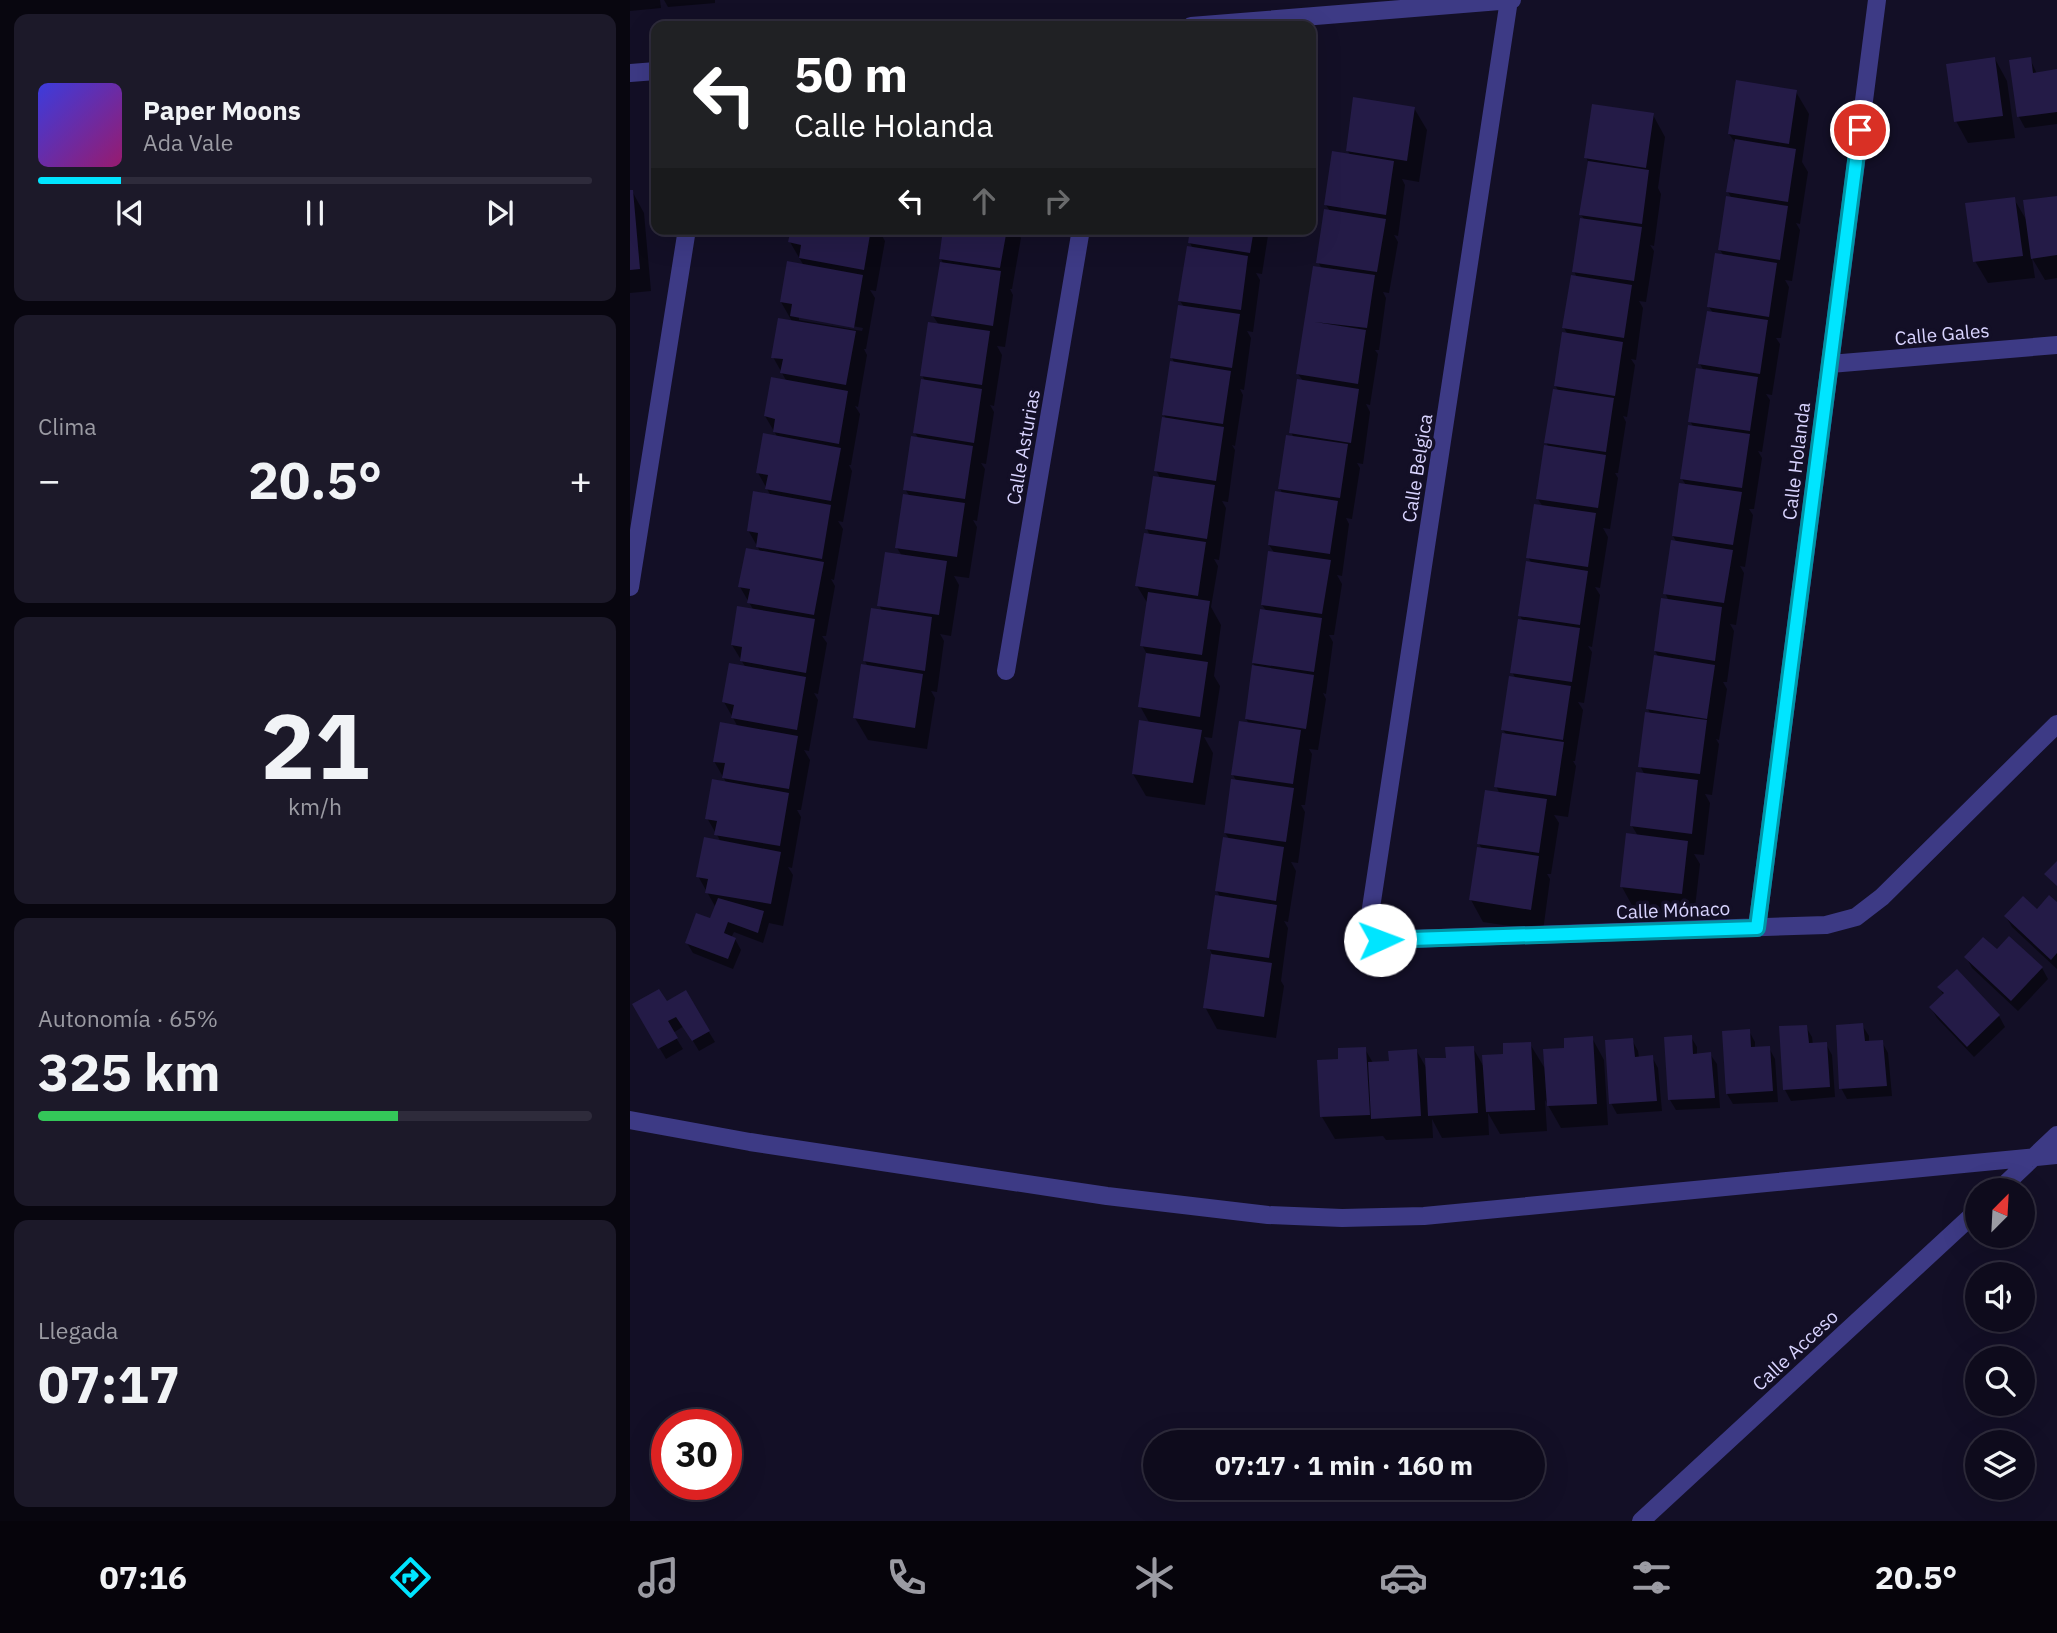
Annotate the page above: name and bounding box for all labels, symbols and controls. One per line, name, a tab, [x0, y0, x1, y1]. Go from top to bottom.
text: 50 m	[794, 42, 908, 105]
icon: left	[679, 49, 770, 140]
text: Paper Moons	[143, 93, 301, 127]
pin	[1830, 100, 1890, 160]
text: Calle Holanda	[794, 104, 994, 146]
icon: arrive	[1841, 111, 1879, 149]
text: Ada Vale	[143, 127, 233, 157]
icon: left	[892, 182, 930, 220]
icon: ahead	[965, 182, 1003, 220]
icon: right	[1038, 182, 1076, 220]
icon: previous	[111, 194, 149, 232]
icon: pause	[296, 194, 334, 232]
icon: next	[481, 194, 519, 232]
street label: Calle Gales	[1893, 318, 1991, 350]
street label: Calle Asturias	[1001, 387, 1045, 507]
street label: Calle Holanda	[1777, 401, 1815, 521]
text: Clima	[38, 411, 97, 441]
street label: Calle Belgica	[1397, 412, 1437, 524]
text: 20.5°	[248, 446, 382, 513]
text: −	[38, 455, 61, 504]
text: +	[569, 455, 592, 504]
text: 21	[260, 686, 370, 804]
text: km/h	[288, 791, 342, 821]
street label: Calle Mónaco	[1616, 896, 1730, 924]
position arrow	[1343, 903, 1417, 977]
text: Autonomía · 65%	[38, 1003, 218, 1033]
text: 325 km	[38, 1038, 220, 1105]
north arrow	[1965, 1178, 2035, 1248]
map controls	[1965, 1178, 2035, 1500]
button: sound	[1965, 1262, 2035, 1332]
street label: Calle Acceso	[1747, 1304, 1843, 1396]
text: Llegada	[38, 1315, 118, 1345]
button: search	[1965, 1346, 2035, 1416]
text: 07:17	[38, 1350, 180, 1417]
speed limit sign: 30	[651, 1409, 742, 1500]
button: layers	[1965, 1430, 2035, 1500]
text: 07:17 · 1 min · 160 m	[1215, 1448, 1473, 1482]
icon: directions	[386, 1553, 435, 1602]
icon: music	[634, 1553, 683, 1602]
icon: phone	[882, 1553, 931, 1602]
icon: climate	[1130, 1553, 1179, 1602]
icon: car	[1379, 1553, 1428, 1602]
icon: filters	[1627, 1553, 1676, 1602]
text: 07:16	[100, 1556, 187, 1598]
text: 20.5°	[1875, 1556, 1957, 1598]

